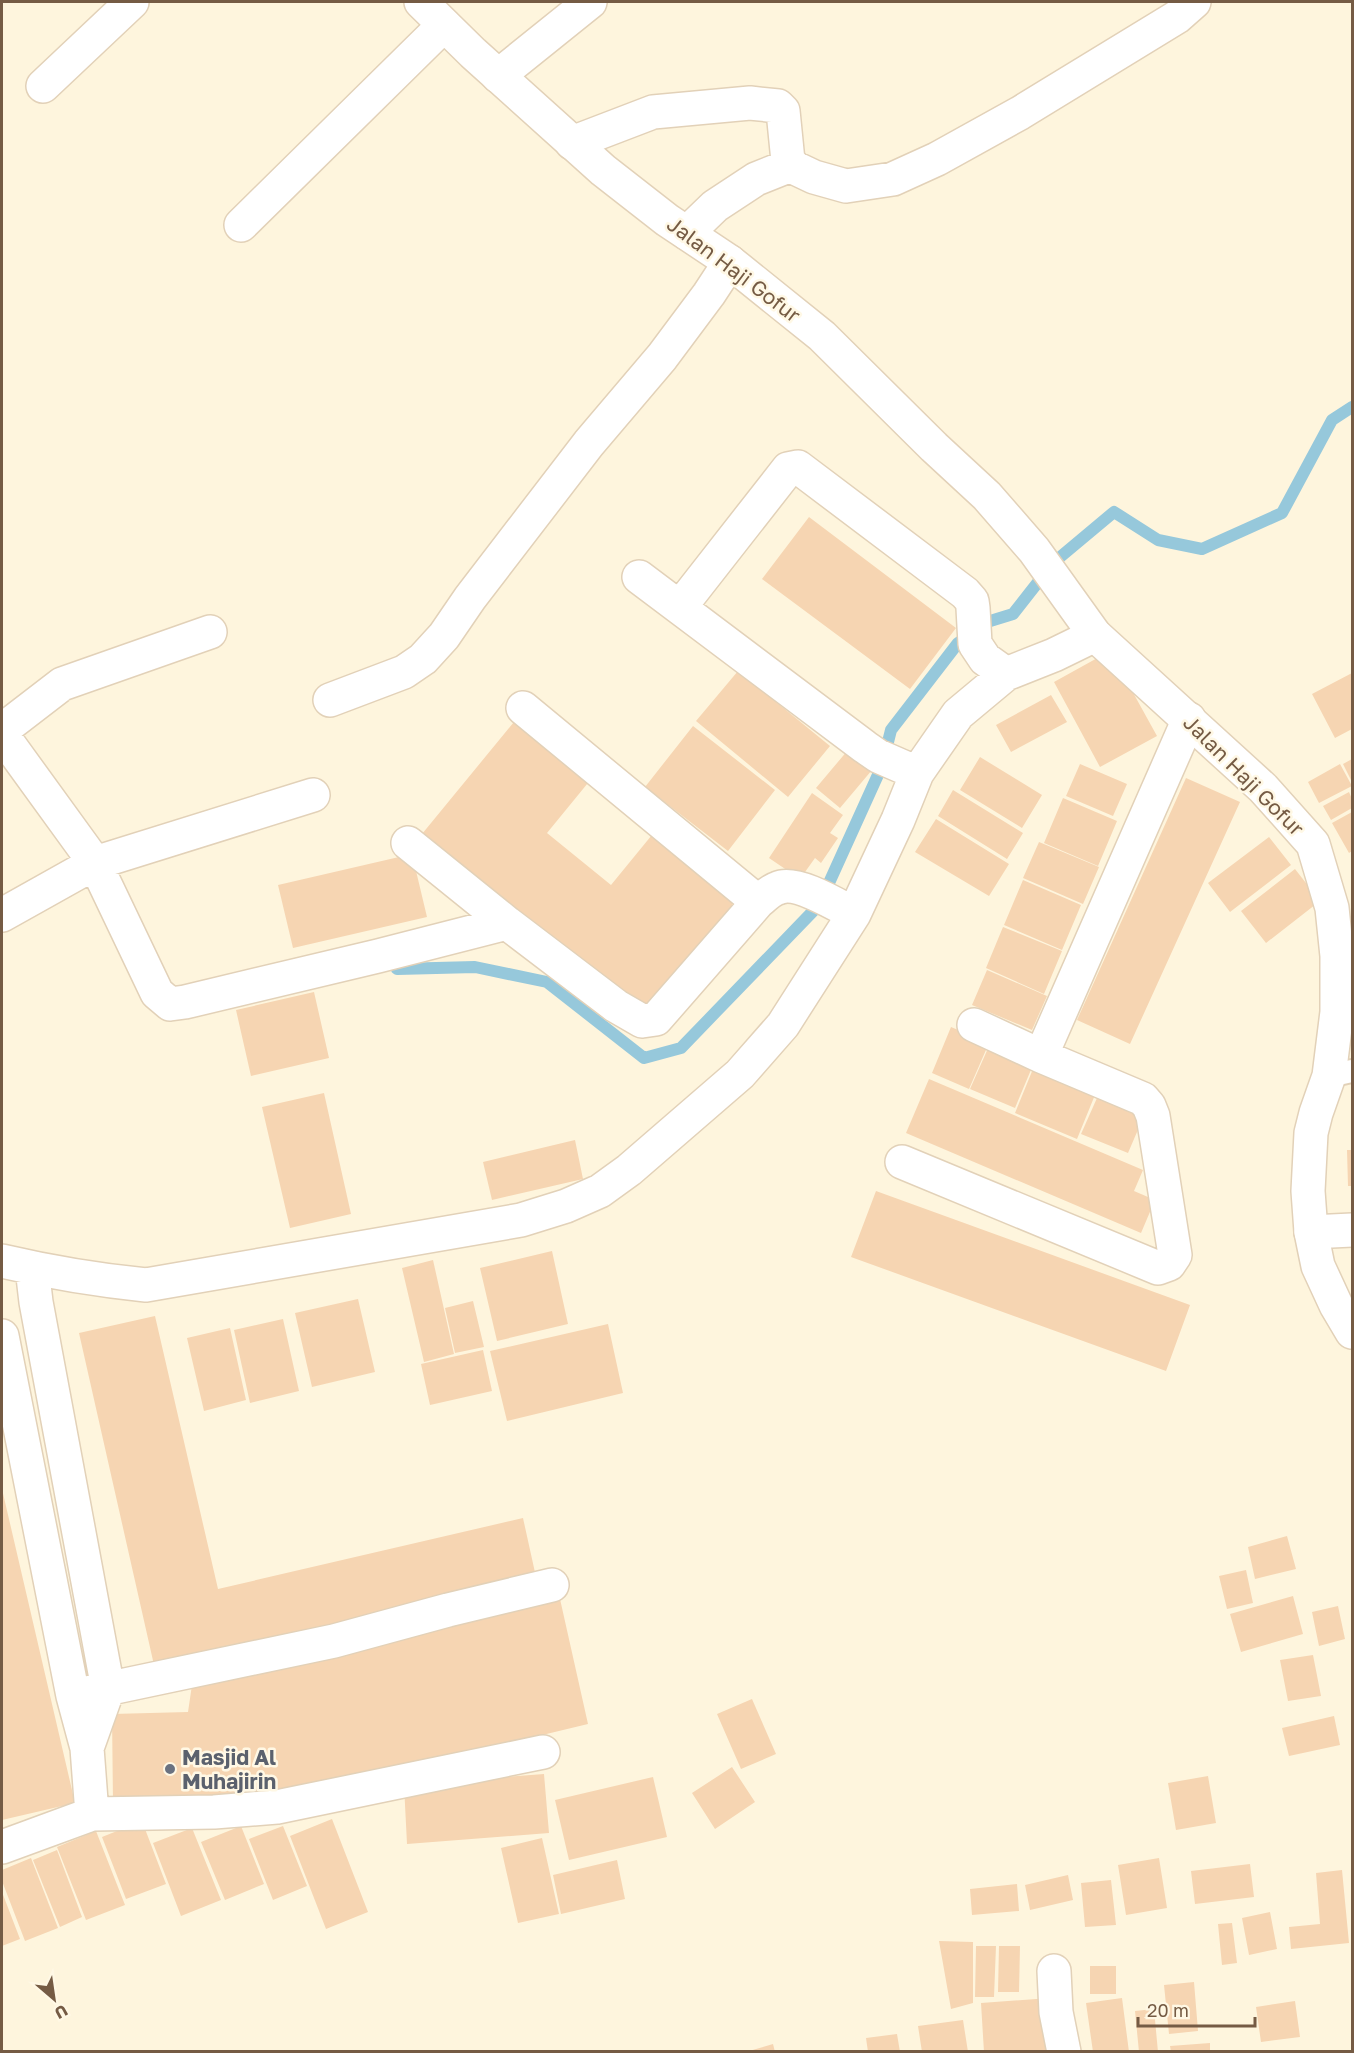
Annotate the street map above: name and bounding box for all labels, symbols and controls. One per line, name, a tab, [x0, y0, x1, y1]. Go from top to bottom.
street label: Jalan Haji Gofur	[662, 210, 806, 328]
street label: Jalan Haji Gofur	[1178, 709, 1310, 841]
place label: Masjid Al Muhajirin	[182, 1744, 276, 1794]
marker: Masjid Al Muhajirin	[163, 1762, 177, 1776]
north arrow	[24, 1969, 84, 2029]
scale bar	[1138, 1990, 1255, 2028]
text: 20 m	[1147, 1999, 1189, 2021]
text: U	[51, 2001, 71, 2024]

